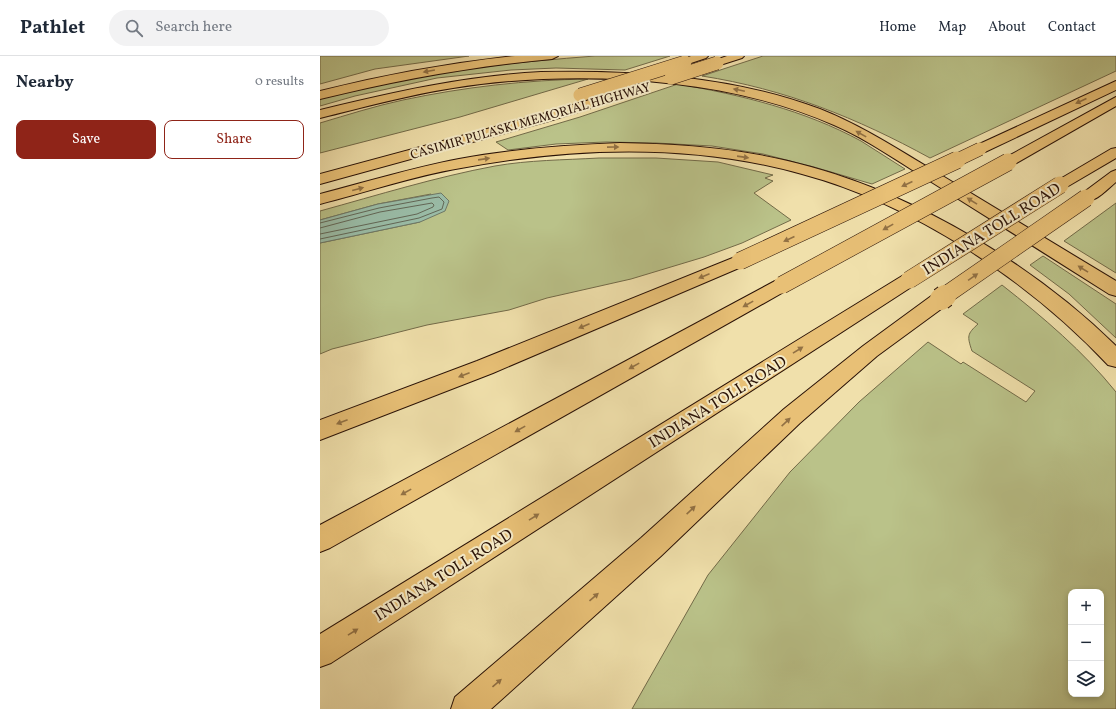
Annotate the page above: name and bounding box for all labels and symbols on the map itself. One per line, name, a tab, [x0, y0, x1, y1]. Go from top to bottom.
one-way arrow	[423, 68, 436, 74]
street label: CASIMIR PULASKI MEMORIAL HIGHWAY	[408, 79, 653, 165]
one-way arrow	[733, 87, 745, 93]
one-way arrow	[1075, 98, 1086, 104]
one-way arrow	[855, 131, 866, 138]
one-way arrow	[607, 144, 620, 150]
one-way arrow	[737, 154, 749, 160]
one-way arrow	[478, 156, 490, 162]
street label: INDIANA TOLL ROAD	[919, 178, 1066, 281]
one-way arrow	[901, 181, 912, 187]
one-way arrow	[352, 186, 364, 192]
one-way arrow	[967, 197, 977, 205]
one-way arrow	[882, 224, 894, 230]
one-way arrow	[784, 236, 795, 242]
one-way arrow	[1078, 265, 1088, 273]
one-way arrow	[698, 273, 709, 279]
one-way arrow	[967, 273, 978, 281]
one-way arrow	[742, 300, 754, 307]
one-way arrow	[578, 323, 589, 329]
one-way arrow	[792, 347, 803, 354]
street label: INDIANA TOLL ROAD	[645, 351, 792, 454]
one-way arrow	[628, 363, 640, 370]
one-way arrow	[457, 373, 469, 379]
one-way arrow	[781, 417, 791, 426]
one-way arrow	[336, 419, 348, 425]
one-way arrow	[514, 426, 526, 432]
one-way arrow	[400, 488, 412, 495]
one-way arrow	[686, 506, 695, 515]
one-way arrow	[529, 513, 539, 521]
street label: INDIANA TOLL ROAD	[371, 524, 518, 627]
one-way arrow	[589, 592, 599, 602]
one-way arrow	[347, 628, 359, 635]
one-way arrow	[491, 679, 502, 688]

